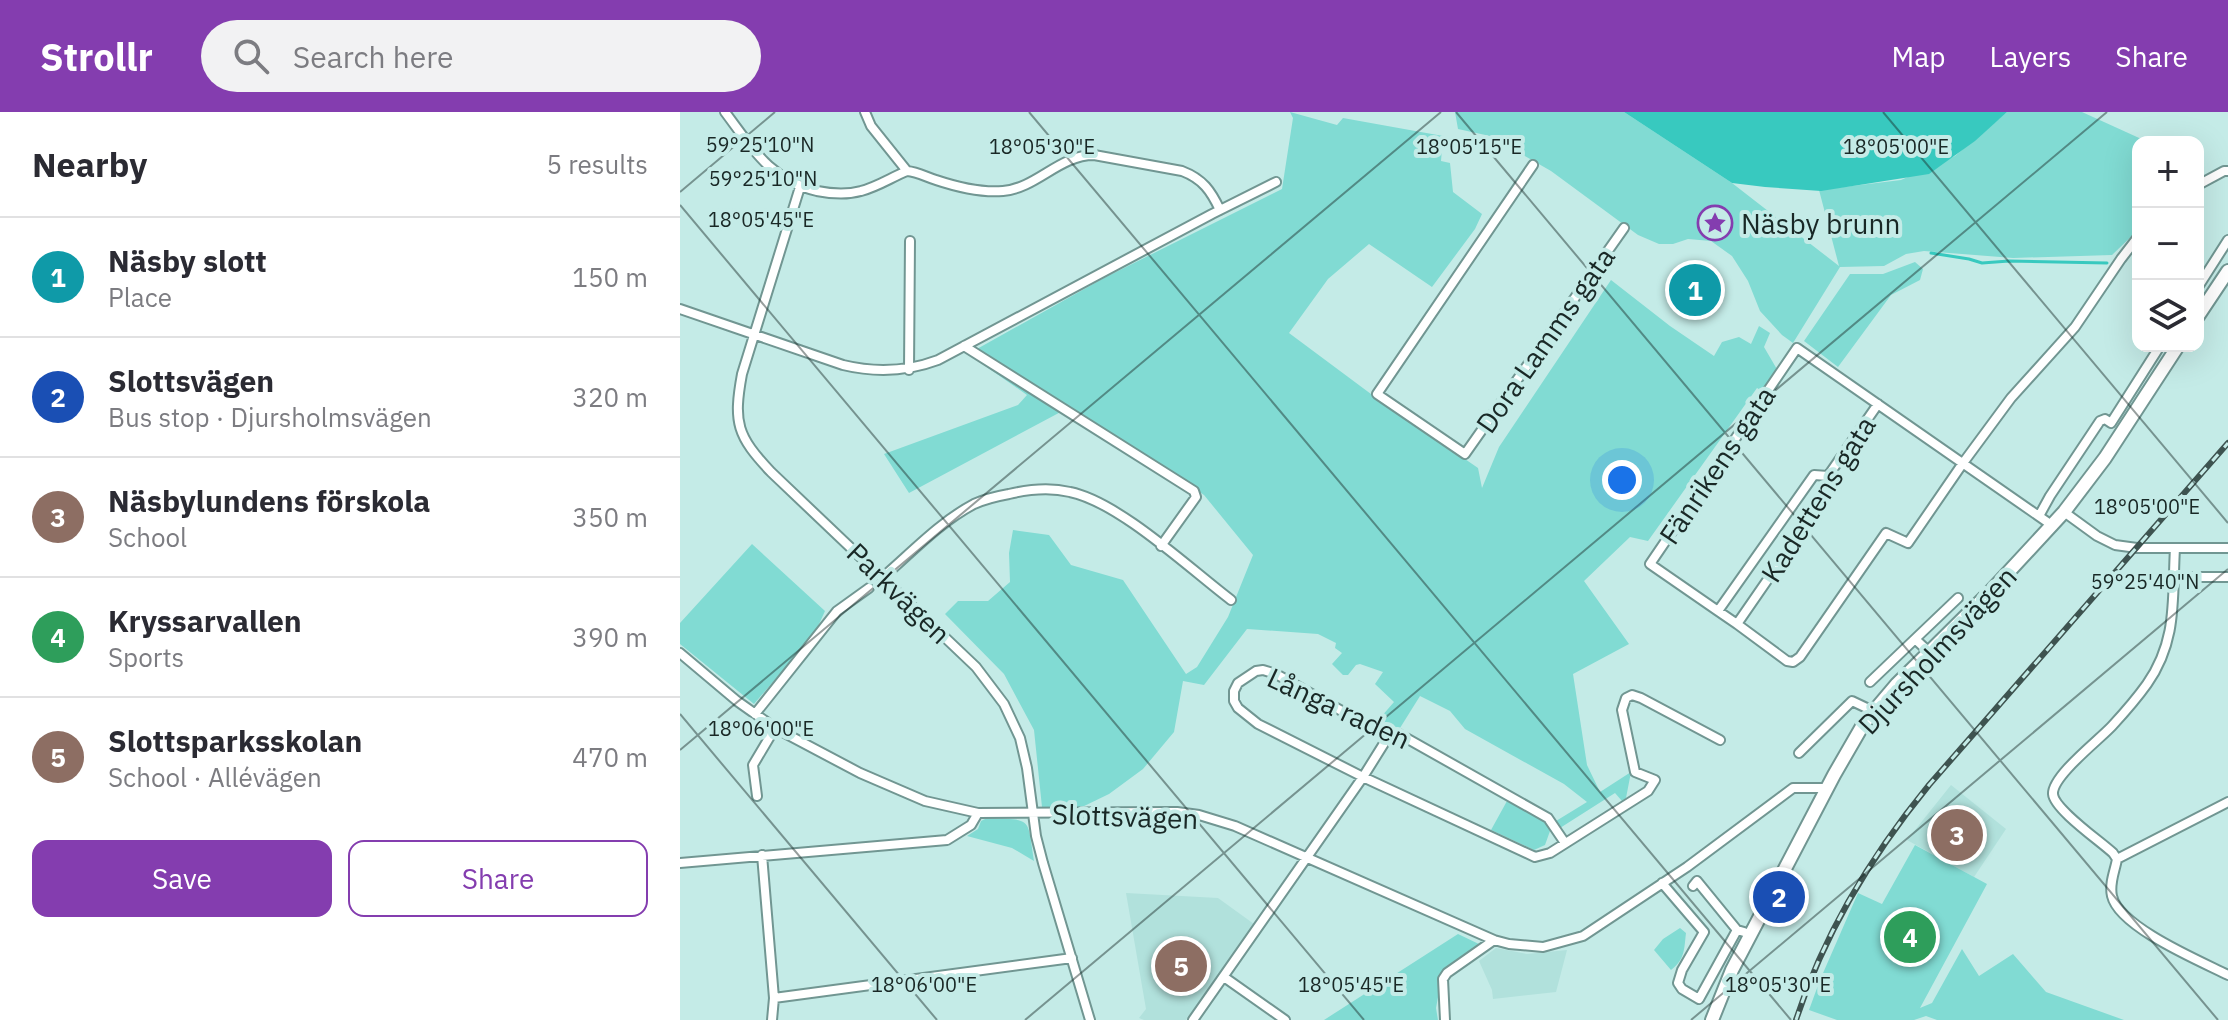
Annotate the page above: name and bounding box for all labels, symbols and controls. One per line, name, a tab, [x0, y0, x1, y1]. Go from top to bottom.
search box	[201, 20, 761, 92]
text: Strollr	[40, 32, 153, 81]
icon: search	[229, 34, 273, 78]
text: Search here	[293, 37, 454, 76]
text: Map	[1891, 38, 1945, 75]
text: Layers	[1989, 38, 2071, 75]
text: Share	[2115, 38, 2188, 75]
text: 59°25'10"N	[706, 131, 814, 158]
text: 18°05'30"E	[989, 133, 1095, 160]
text: 18°05'15"E	[1416, 133, 1522, 160]
text: 18°05'00"E	[1843, 133, 1949, 160]
map controls	[2132, 136, 2204, 352]
button: +	[2132, 136, 2204, 208]
text: Nearby	[32, 142, 147, 186]
text: 5 results	[546, 147, 648, 181]
text: 59°25'10"N	[709, 165, 817, 192]
place icon: Näsby brunn	[1696, 204, 1734, 242]
place label: Näsby brunn	[1741, 205, 1900, 242]
text: 18°05'45"E	[708, 206, 814, 233]
button: −	[2132, 208, 2204, 280]
street label: Dora Lamms gata	[1467, 240, 1623, 440]
text: Näsby slott	[108, 241, 267, 280]
text: 1	[50, 260, 66, 294]
text: 150 m	[572, 260, 648, 294]
pin: 1	[1669, 260, 1721, 320]
text: Place	[108, 280, 172, 314]
button: layers	[2132, 280, 2204, 352]
text: Slottsvägen	[108, 361, 274, 400]
street label: Fänrikens gata	[1651, 379, 1783, 551]
text: 2	[50, 380, 66, 414]
text: 320 m	[572, 380, 648, 414]
text: Bus stop · Djursholmsvägen	[108, 400, 432, 434]
street label: Kadettens gata	[1752, 409, 1884, 589]
your location	[1602, 460, 1642, 500]
text: Näsbylundens förskola	[108, 481, 430, 520]
text: 18°05'00"E	[2094, 493, 2200, 520]
text: 3	[50, 500, 66, 534]
text: 350 m	[572, 500, 648, 534]
text: School	[108, 520, 187, 554]
street label: Parkvägen	[839, 534, 959, 652]
street label: Djursholmsvägen	[1850, 558, 2024, 742]
text: 59°25'40"N	[2091, 568, 2199, 595]
text: Kryssarvallen	[108, 601, 302, 640]
text: 4	[50, 620, 66, 654]
text: 390 m	[572, 620, 648, 654]
text: Sports	[108, 640, 184, 674]
street label: Långa raden	[1262, 659, 1416, 757]
text: 18°06'00"E	[708, 715, 814, 742]
text: Slottsparksskolan	[108, 721, 362, 760]
text: 5	[50, 740, 66, 774]
text: 470 m	[572, 740, 648, 774]
text: School · Allévägen	[108, 760, 322, 794]
street label: Slottsvägen	[1051, 795, 1199, 837]
pin: 3	[1931, 805, 1983, 865]
button: Save	[32, 840, 332, 917]
button: Share	[348, 840, 648, 917]
pin: 2	[1753, 867, 1805, 927]
pin: 4	[1884, 907, 1936, 967]
pin: 5	[1155, 936, 1207, 996]
text: 18°06'00"E	[871, 971, 977, 998]
text: 18°05'45"E	[1298, 971, 1404, 998]
text: 18°05'30"E	[1725, 971, 1831, 998]

